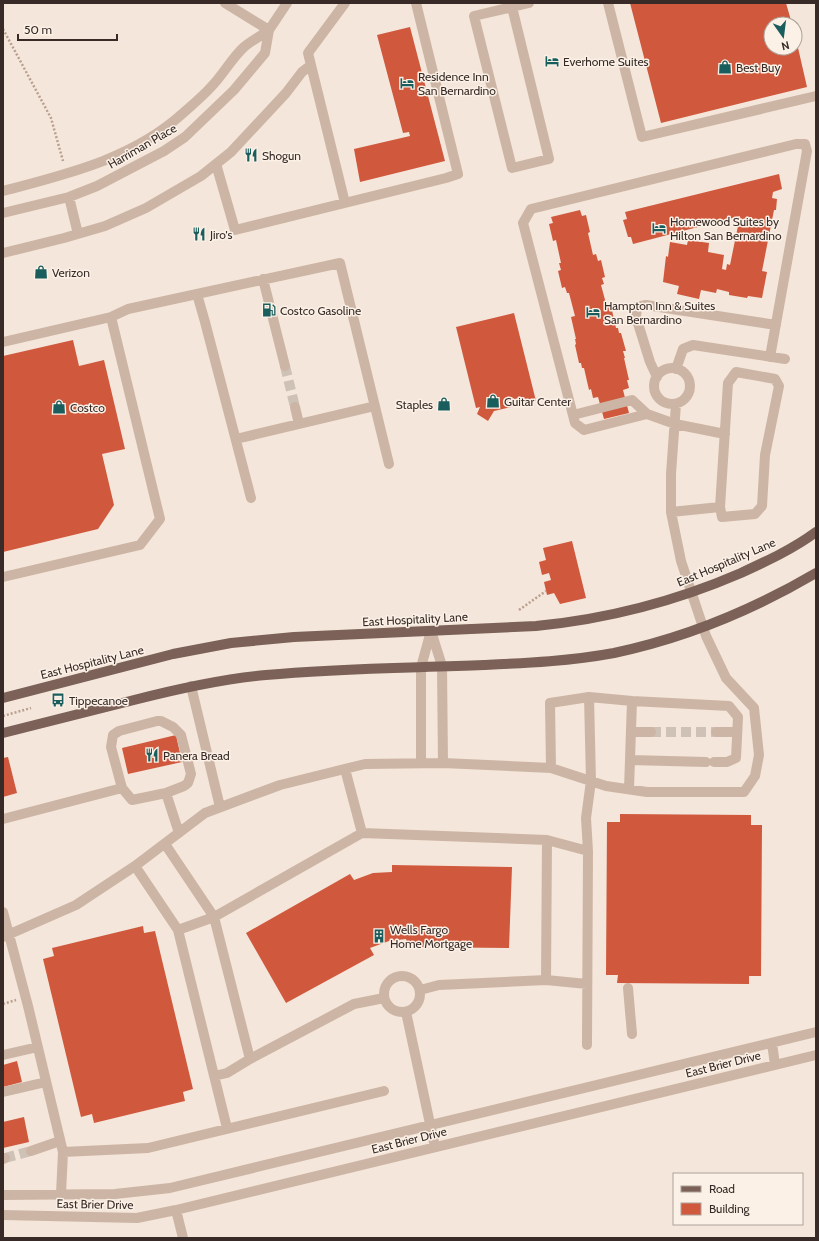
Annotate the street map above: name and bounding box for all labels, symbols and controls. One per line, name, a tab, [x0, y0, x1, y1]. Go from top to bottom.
scale bar	[18, 16, 117, 42]
north arrow	[763, 16, 803, 56]
text: 50 m	[24, 22, 52, 37]
text: N	[780, 38, 791, 53]
hotel icon: Everhome Suites	[544, 53, 560, 69]
place label: Everhome Suites	[563, 54, 649, 69]
shop icon: Best Buy	[717, 59, 733, 75]
place label: Best Buy	[736, 60, 780, 75]
place label: Residence Inn San Bernardino	[418, 69, 496, 98]
hotel icon: Residence Inn San Bernardino	[399, 75, 415, 91]
street label: Harriman Place	[105, 120, 179, 172]
restaurant icon: Shogun	[243, 147, 259, 163]
place label: Shogun	[262, 148, 301, 163]
place label: Homewood Suites by Hilton San Bernardino	[670, 214, 782, 243]
hotel icon: Homewood Suites by Hilton San Bernardino	[651, 220, 667, 236]
restaurant icon: Jiro's	[191, 226, 207, 242]
place label: Jiro's	[209, 227, 232, 242]
shop icon: Verizon	[33, 264, 49, 280]
place label: Verizon	[52, 265, 90, 280]
place label: Hampton Inn & Suites San Bernardino	[604, 298, 715, 327]
fuel station icon: Costco Gasoline	[261, 302, 277, 318]
place label: Costco Gasoline	[280, 303, 361, 318]
hotel icon: Hampton Inn & Suites San Bernardino	[585, 304, 601, 320]
shop icon: Guitar Center	[485, 393, 501, 409]
place label: Guitar Center	[504, 394, 571, 409]
shop icon: Staples	[436, 396, 452, 412]
place label: Staples	[396, 397, 433, 412]
shop icon: Costco	[51, 399, 67, 415]
place label: Costco	[70, 400, 105, 415]
street label: East Hospitality Lane	[674, 534, 778, 590]
street label: East Hospitality Lane	[362, 609, 468, 629]
street label: East Hospitality Lane	[39, 642, 145, 682]
bus stop icon: Tippecanoe	[50, 692, 66, 708]
place label: Tippecanoe	[69, 693, 128, 708]
restaurant icon: Panera Bread	[144, 747, 160, 763]
place label: Panera Bread	[163, 748, 230, 763]
place label: Wells Fargo Home Mortgage	[390, 922, 472, 951]
building icon: Wells Fargo Home Mortgage	[371, 928, 387, 944]
street label: East Brier Drive	[684, 1047, 762, 1081]
street label: East Brier Drive	[370, 1123, 448, 1157]
legend	[673, 1173, 803, 1225]
text: Road	[709, 1181, 735, 1196]
street label: East Brier Drive	[56, 1196, 134, 1212]
text: Building	[709, 1201, 751, 1216]

